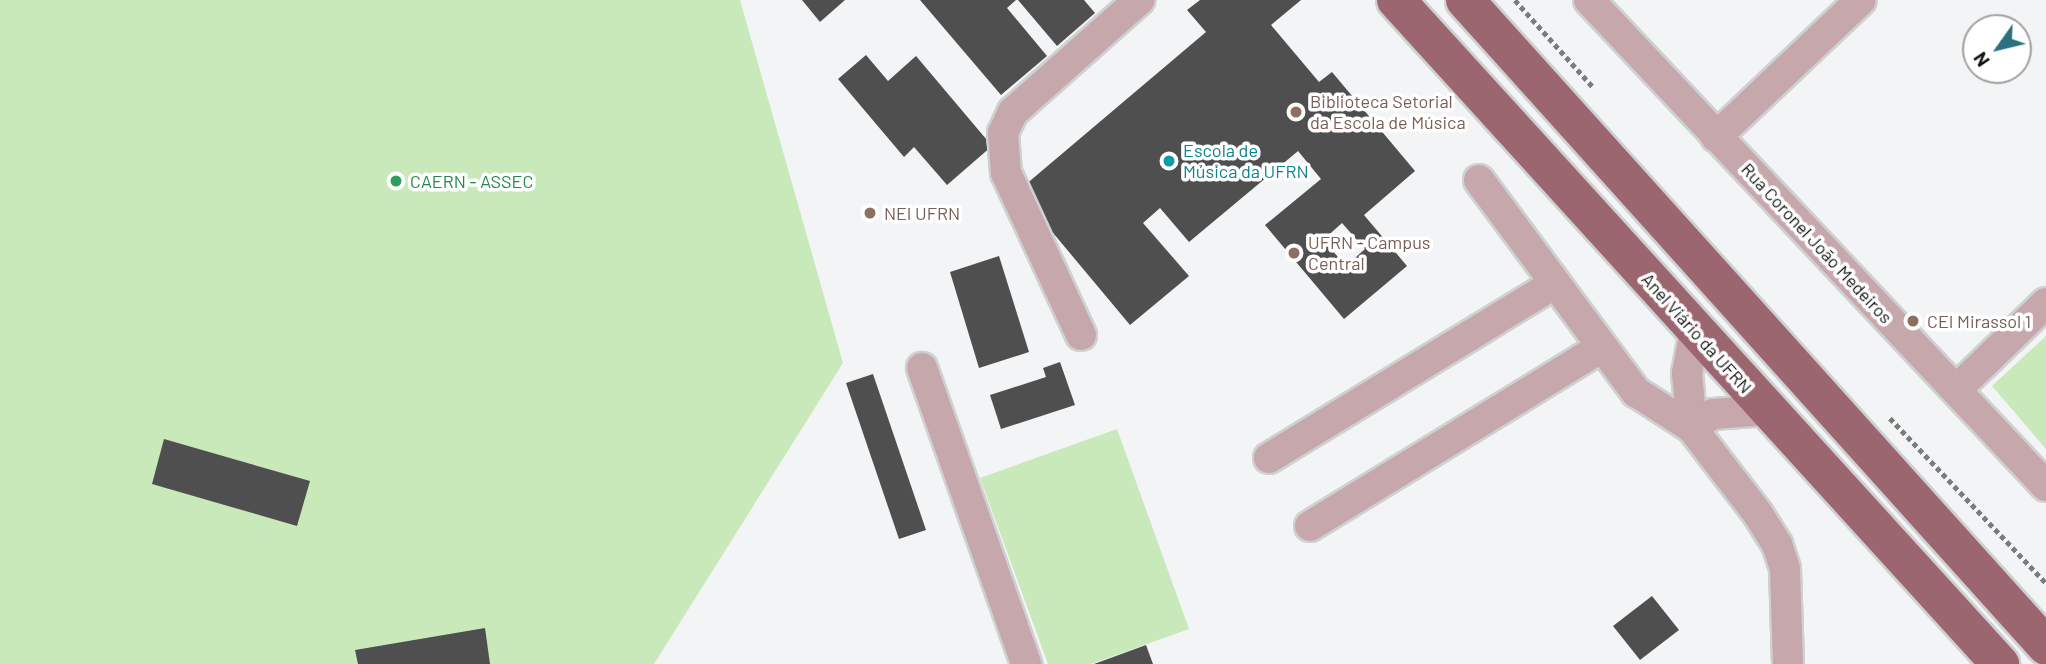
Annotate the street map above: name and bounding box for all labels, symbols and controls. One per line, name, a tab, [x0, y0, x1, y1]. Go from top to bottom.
north arrow	[1962, 14, 2032, 84]
text: N	[1968, 48, 1994, 72]
place label: Biblioteca Setorial da Escola de Música	[1310, 91, 1466, 134]
marker: Biblioteca Setorial da Escola de Música	[1288, 104, 1304, 120]
place label: Escola de Música da UFRN	[1183, 140, 1309, 182]
marker: Escola de Música da UFRN	[1161, 153, 1177, 169]
street label: Rua Coronel João Medeiros	[1737, 158, 1897, 328]
place label: CAERN - ASSEC	[410, 170, 533, 192]
marker: CAERN - ASSEC	[388, 173, 404, 189]
place label: NEI UFRN	[884, 202, 960, 224]
marker: NEI UFRN	[862, 205, 878, 221]
place label: UFRN - Campus Central	[1308, 232, 1430, 274]
marker: UFRN - Campus Central	[1286, 245, 1302, 261]
street label: Anel Viário da UFRN	[1637, 268, 1757, 398]
place label: CEI Mirassol 1	[1927, 310, 2031, 332]
marker: CEI Mirassol 1	[1905, 313, 1921, 329]

